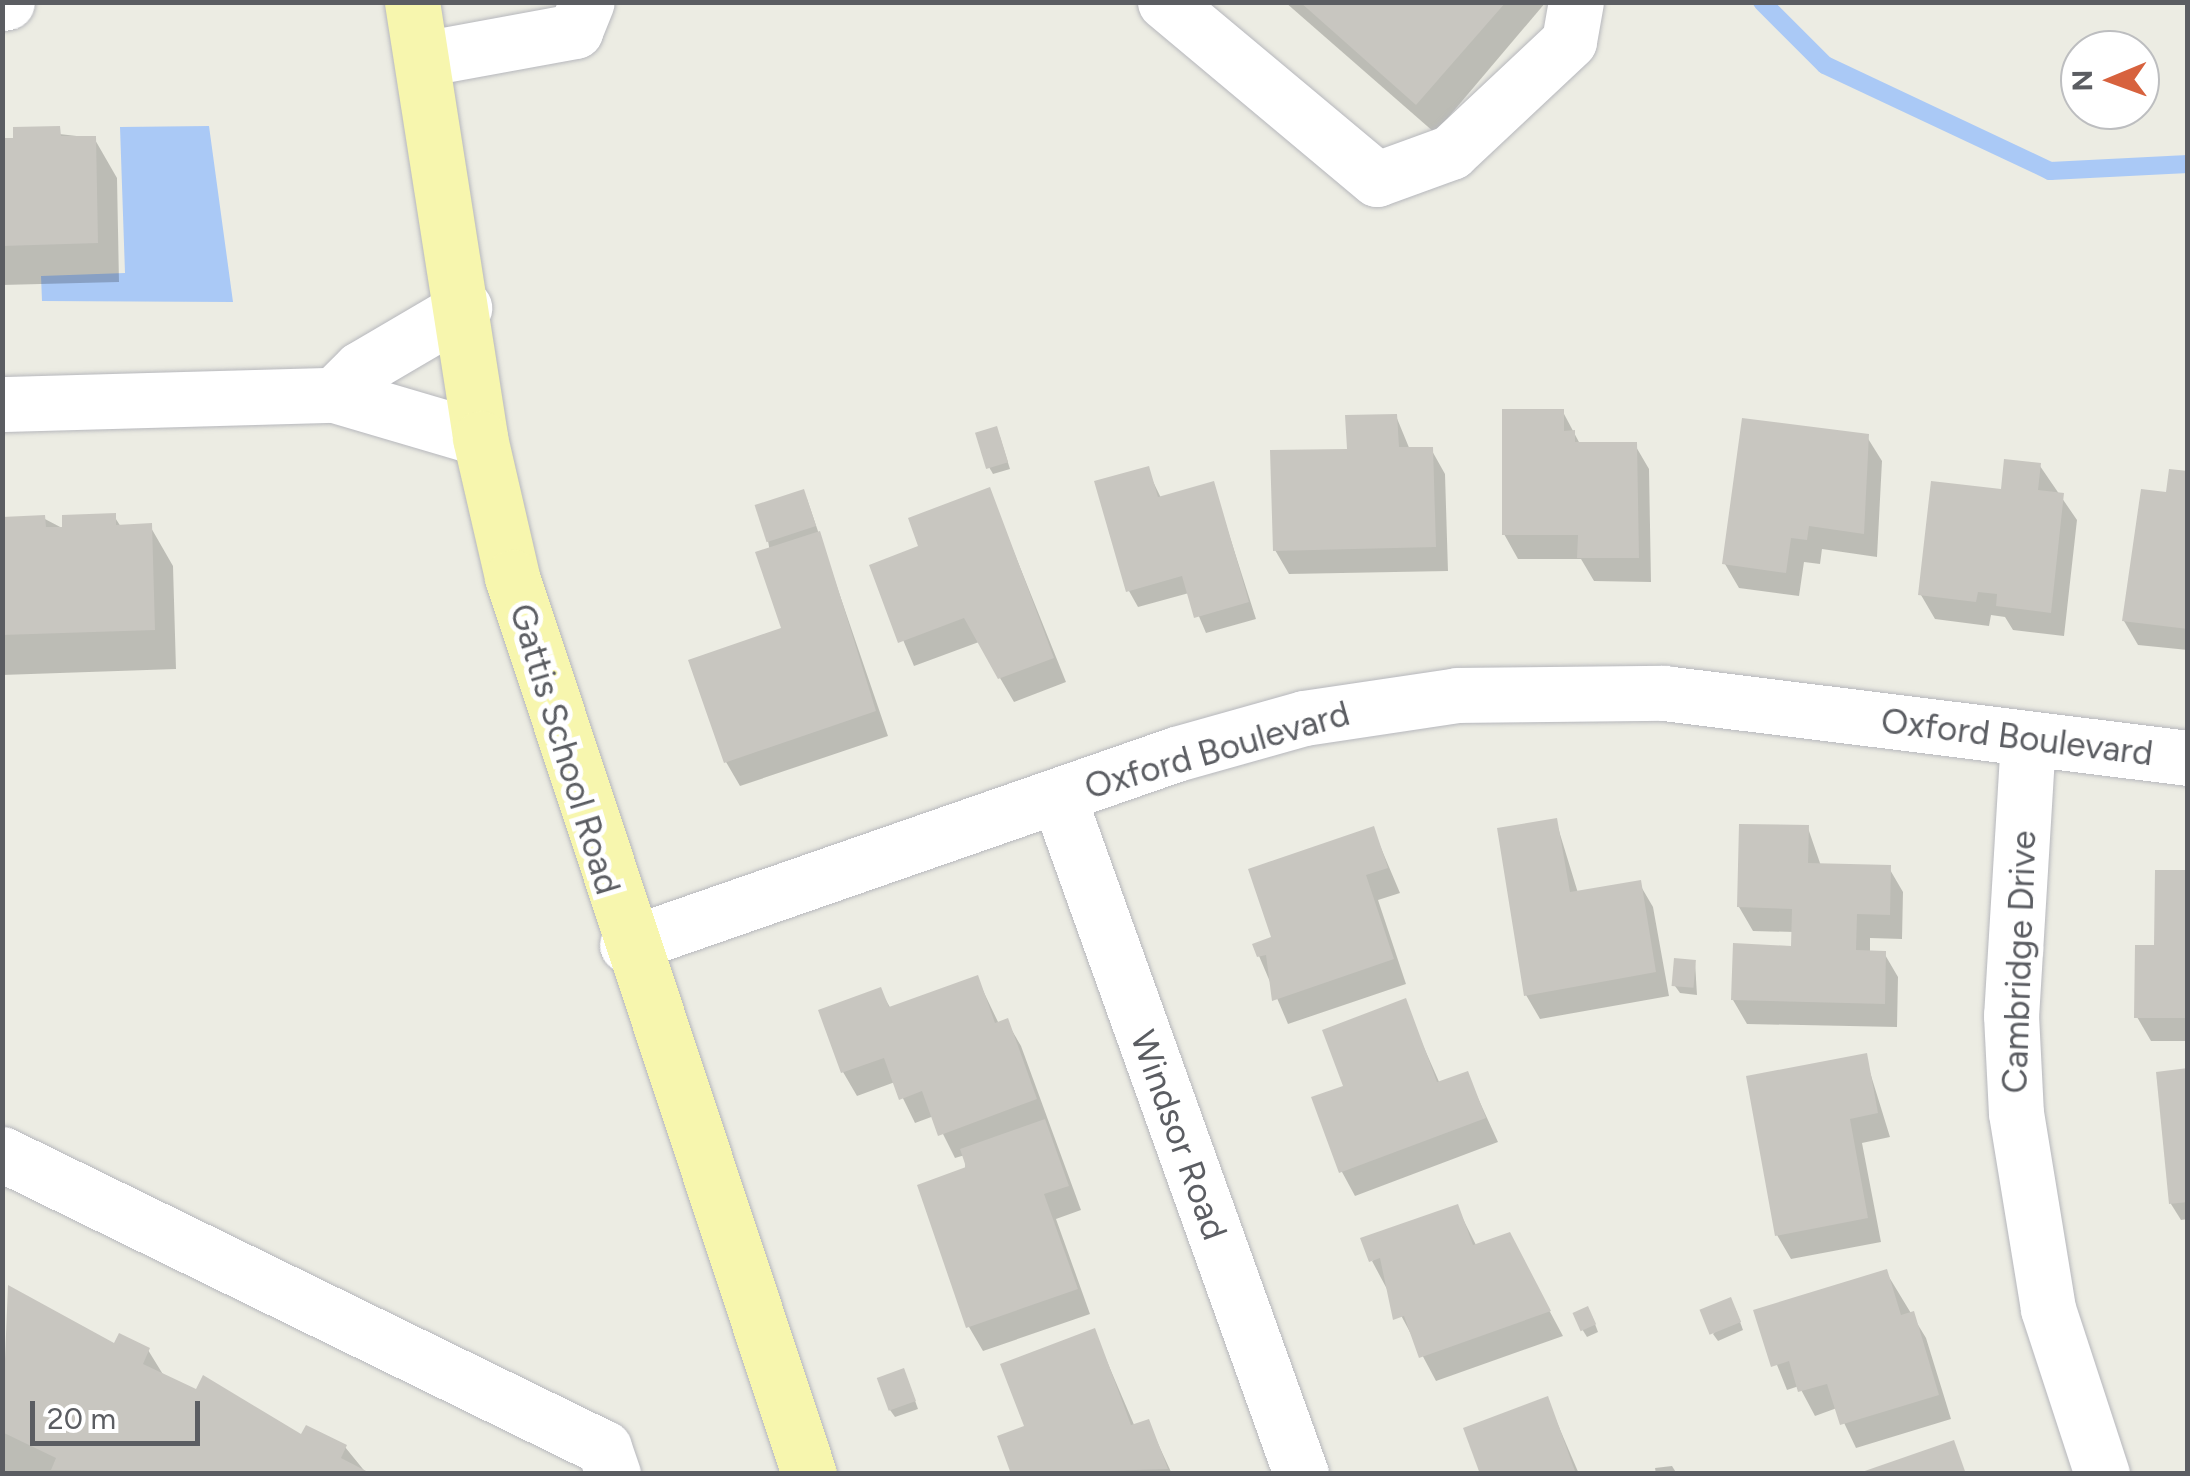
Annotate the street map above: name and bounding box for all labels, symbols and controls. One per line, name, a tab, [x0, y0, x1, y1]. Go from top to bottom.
north arrow	[2060, 30, 2160, 130]
text: N	[2065, 69, 2099, 92]
street label: Gattis School Road	[501, 599, 629, 899]
street label: Oxford Boulevard	[1080, 692, 1354, 808]
street label: Oxford Boulevard	[1879, 699, 2155, 775]
street label: Cambridge Drive	[1993, 830, 2045, 1094]
street label: Windsor Road	[1122, 1025, 1236, 1245]
scale bar	[35, 1381, 205, 1443]
text: 20 m	[47, 1400, 116, 1437]

